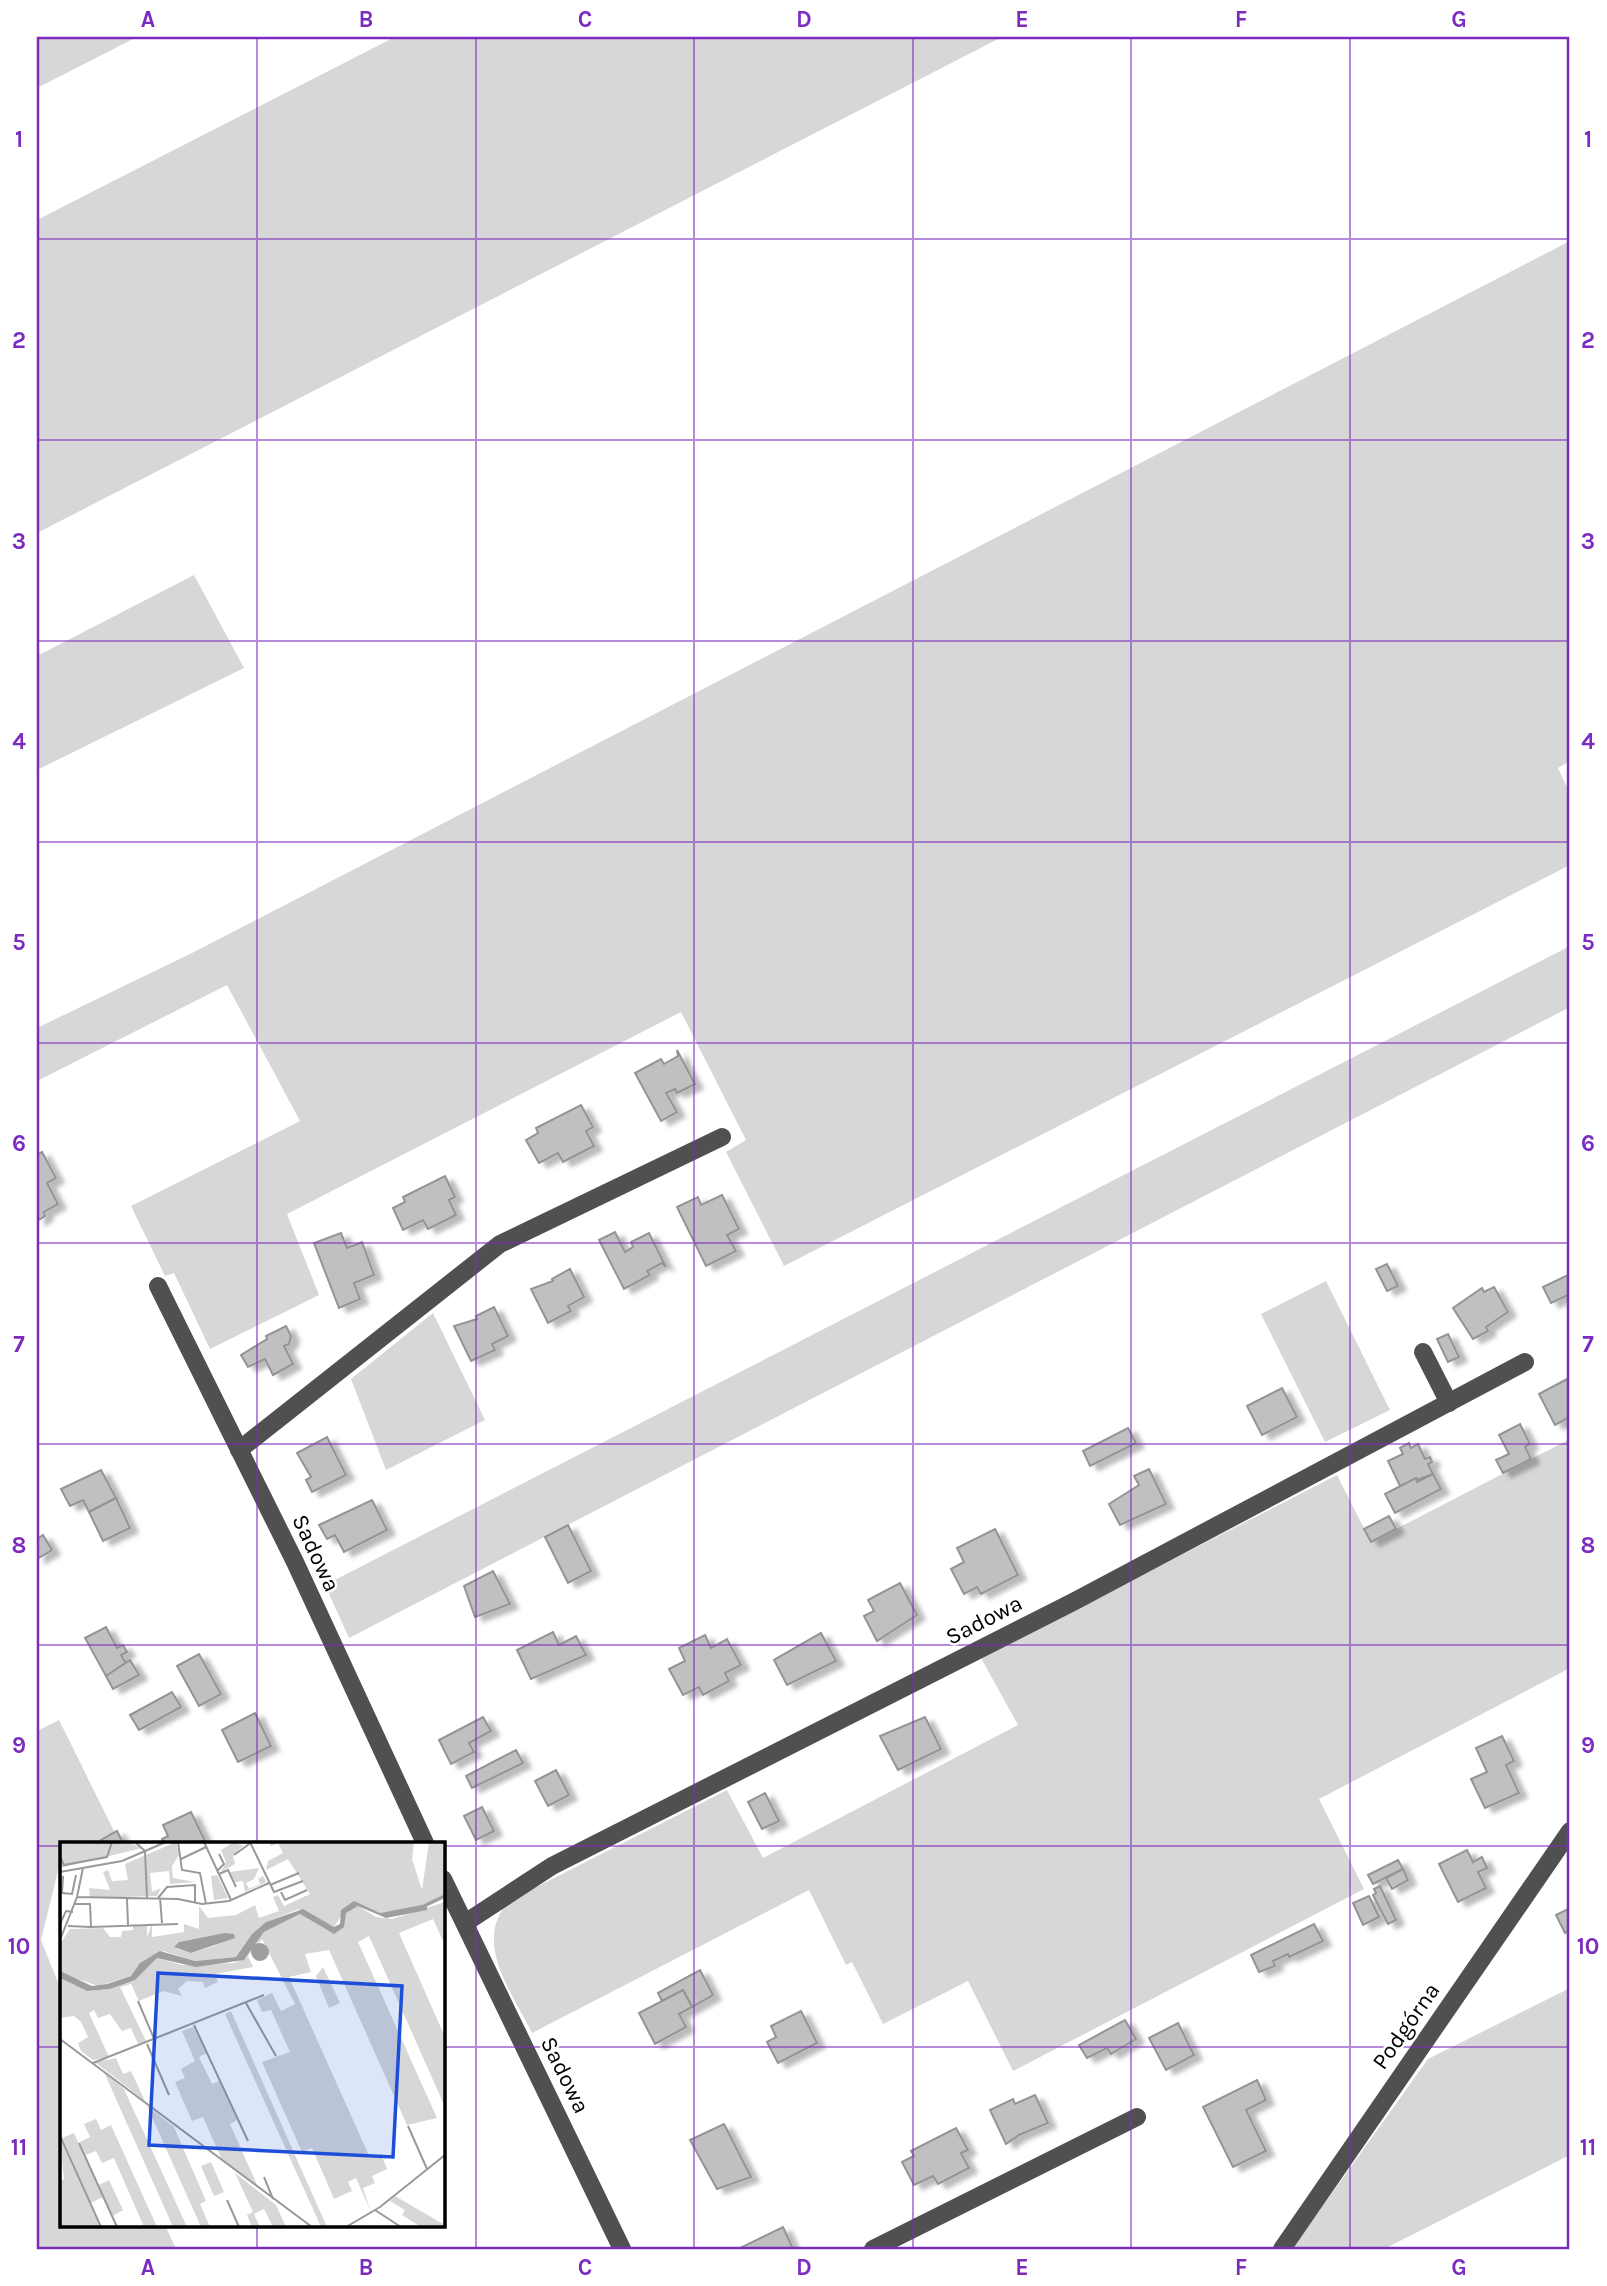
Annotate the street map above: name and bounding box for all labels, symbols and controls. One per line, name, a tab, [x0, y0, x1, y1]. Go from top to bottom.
text: A	[141, 6, 155, 33]
text: B	[359, 6, 373, 33]
text: C	[578, 6, 592, 33]
text: D	[796, 6, 812, 33]
text: E	[1015, 6, 1029, 33]
text: F	[1235, 6, 1247, 33]
text: G	[1451, 6, 1467, 33]
text: 1	[15, 126, 23, 153]
text: 1	[1584, 126, 1592, 153]
text: 2	[12, 327, 26, 354]
text: 2	[1581, 327, 1595, 354]
text: 3	[12, 528, 26, 555]
text: 3	[1581, 528, 1595, 555]
text: 4	[12, 728, 26, 755]
text: 4	[1581, 728, 1595, 755]
text: 5	[12, 929, 26, 956]
text: 5	[1581, 929, 1595, 956]
text: 6	[12, 1130, 26, 1157]
text: 6	[1581, 1130, 1595, 1157]
text: 7	[13, 1331, 25, 1358]
text: 7	[1582, 1331, 1594, 1358]
street label: Sadowa	[286, 1510, 346, 1596]
text: 8	[12, 1532, 26, 1559]
text: 8	[1581, 1532, 1595, 1559]
street label: Sadowa	[941, 1589, 1027, 1651]
text: 9	[12, 1732, 26, 1759]
text: 9	[1581, 1732, 1595, 1759]
inset map	[60, 1842, 444, 2226]
text: 10	[8, 1933, 30, 1960]
text: 10	[1577, 1933, 1599, 1960]
street label: Podgórna	[1366, 1978, 1446, 2074]
street label: Sadowa	[535, 2032, 595, 2118]
text: 11	[11, 2134, 27, 2161]
text: 11	[1580, 2134, 1596, 2161]
text: A	[141, 2254, 155, 2281]
text: B	[359, 2254, 373, 2281]
text: C	[578, 2254, 592, 2281]
text: D	[796, 2254, 812, 2281]
text: E	[1015, 2254, 1029, 2281]
text: F	[1235, 2254, 1247, 2281]
text: G	[1451, 2254, 1467, 2281]

